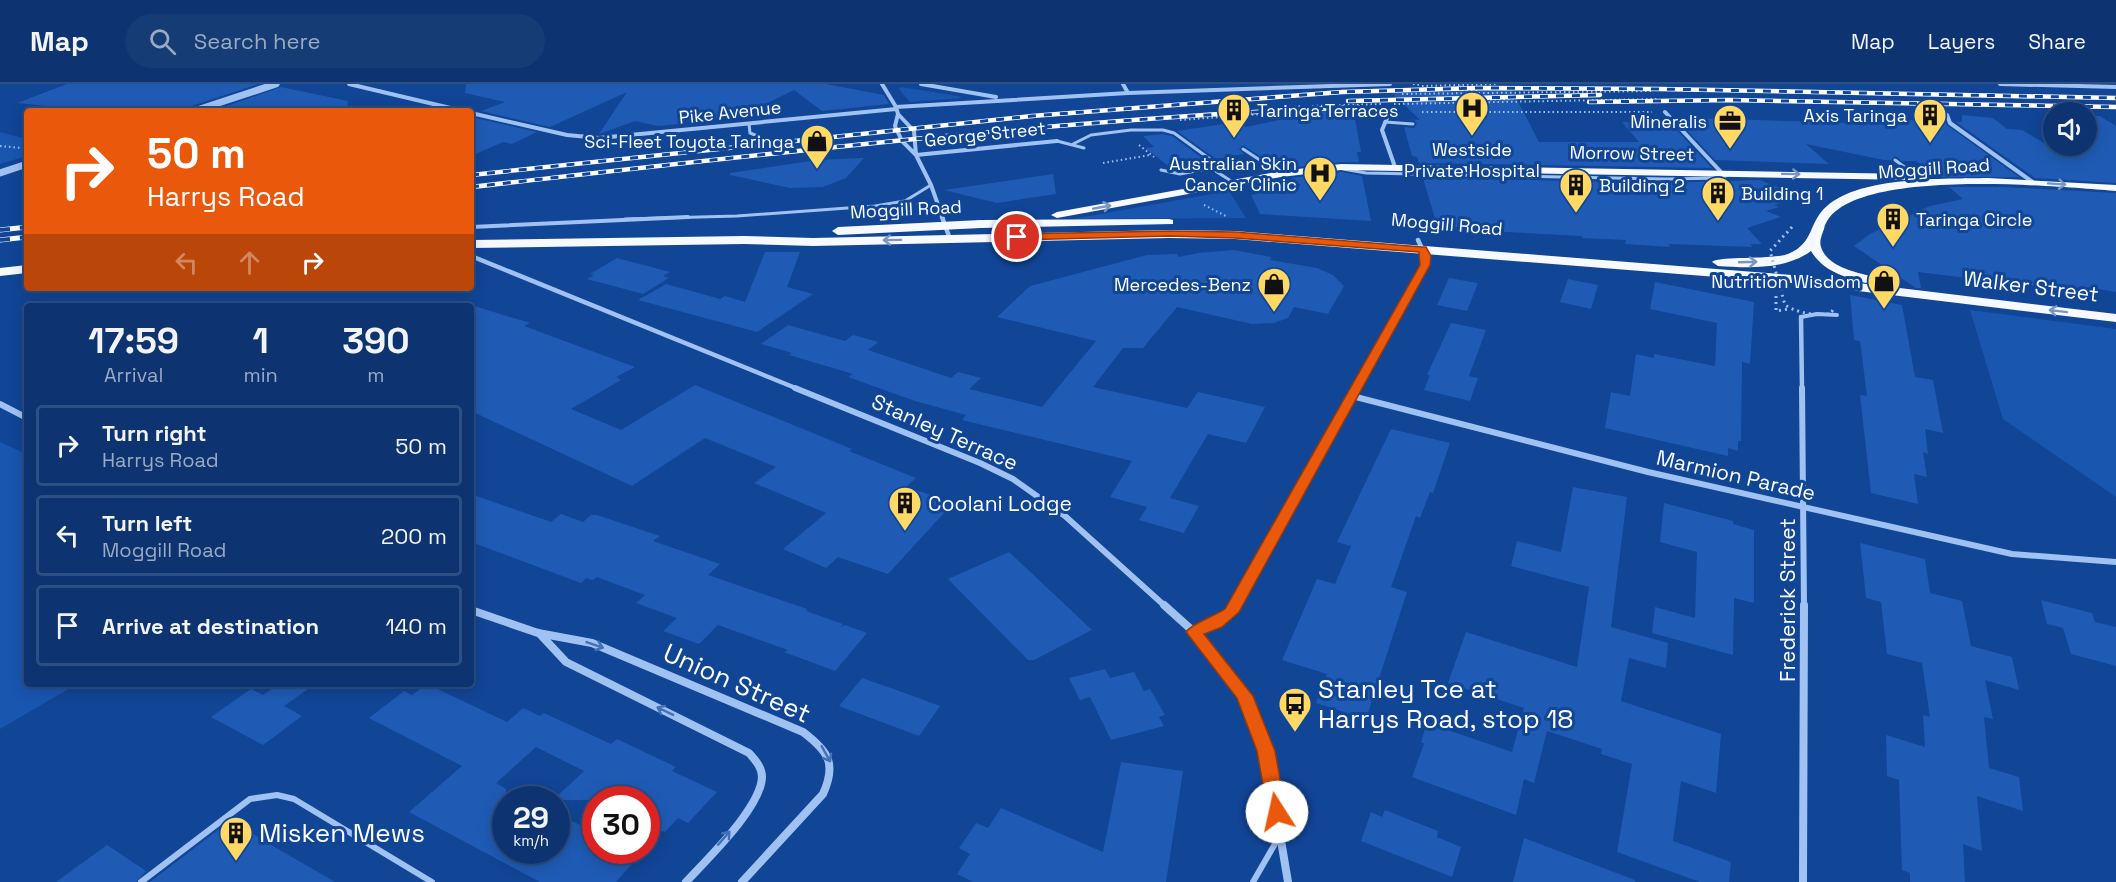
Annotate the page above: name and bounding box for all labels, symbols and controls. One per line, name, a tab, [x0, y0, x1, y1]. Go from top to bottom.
search box	[125, 14, 545, 68]
text: Map	[30, 23, 89, 59]
icon: search	[146, 25, 179, 58]
text: Search here	[194, 27, 321, 55]
text: Map	[1851, 28, 1895, 55]
text: Layers	[1928, 28, 1995, 55]
text: Share	[2028, 28, 2086, 55]
hospital icon: Westside Private Hospital	[1454, 90, 1490, 137]
building icon: Taringa Terraces	[1216, 92, 1252, 139]
street label: Pike Avenue	[678, 95, 782, 129]
building icon: Axis Taringa	[1912, 97, 1948, 144]
place label: Taringa Terraces	[1257, 99, 1398, 122]
map controls	[2043, 102, 2097, 156]
button: sound	[2043, 102, 2097, 156]
office icon: Mineralis	[1712, 103, 1748, 150]
place label: Axis Taringa	[1803, 104, 1907, 127]
place label: Mineralis	[1630, 110, 1707, 133]
street label: George Street	[923, 116, 1047, 152]
shop icon: Sci-Fleet Toyota Taringa	[799, 123, 835, 170]
text: 50 m	[147, 127, 246, 180]
place label: Sci-Fleet Toyota Taringa	[584, 130, 794, 153]
icon: right	[48, 132, 126, 210]
place label: Westside Private Hospital	[1404, 138, 1540, 182]
street label: Morrow Street	[1569, 140, 1695, 166]
place label: Australian Skin Cancer Clinic	[1169, 152, 1297, 196]
street label: Moggill Road	[1877, 153, 1991, 183]
hospital icon: Australian Skin Cancer Clinic	[1302, 155, 1338, 202]
building icon: Building 2	[1558, 167, 1594, 214]
one-way arrow	[1780, 168, 1800, 179]
place label: Building 2	[1599, 174, 1685, 197]
building icon: Building 1	[1700, 175, 1736, 222]
text: Harrys Road	[147, 179, 305, 214]
one-way arrow	[2047, 179, 2067, 190]
place label: Building 1	[1741, 182, 1823, 205]
street label: Moggill Road	[850, 195, 962, 223]
building icon: Taringa Circle	[1875, 201, 1911, 248]
one-way arrow	[1091, 202, 1111, 213]
street label: Moggill Road	[1390, 208, 1504, 240]
place label: Taringa Circle	[1916, 208, 2032, 231]
pin	[991, 211, 1042, 262]
icon: arrive	[1000, 220, 1033, 253]
one-way arrow	[882, 235, 902, 246]
icon: left	[170, 246, 203, 279]
icon: ahead	[233, 246, 266, 279]
icon: right	[296, 246, 329, 279]
one-way arrow	[1738, 257, 1758, 268]
shop icon: Nutrition Wisdom	[1866, 263, 1902, 310]
street label: Walker Street	[1962, 264, 2100, 308]
shop icon: Mercedes-Benz	[1256, 266, 1292, 313]
place label: Nutrition Wisdom	[1711, 270, 1861, 293]
place label: Mercedes-Benz	[1114, 273, 1251, 296]
one-way arrow	[2049, 305, 2068, 316]
text: 17:59	[88, 318, 179, 364]
text: 1	[253, 318, 269, 364]
text: 390	[342, 318, 410, 364]
text: Arrival	[104, 362, 163, 388]
text: min	[243, 362, 278, 388]
text: m	[367, 362, 384, 388]
street label: Stanley Terrace	[868, 388, 1022, 476]
text: Turn right	[102, 419, 207, 447]
icon: right	[51, 429, 84, 462]
text: 50 m	[395, 432, 447, 460]
street label: Marmion Parade	[1654, 444, 1818, 506]
text: Harrys Road	[102, 447, 219, 473]
building icon: Coolani Lodge	[887, 485, 923, 532]
place label: Coolani Lodge	[928, 490, 1072, 517]
text: Turn left	[102, 509, 192, 537]
street label: Frederick Street	[1774, 518, 1801, 682]
icon: left	[51, 519, 84, 552]
text: 200 m	[381, 522, 447, 550]
text: Moggill Road	[102, 537, 226, 563]
icon: arrive	[51, 609, 84, 642]
text: Arrive at destination	[102, 612, 319, 640]
text: 140 m	[385, 612, 447, 640]
street label: Union Street	[658, 635, 816, 731]
one-way arrow	[586, 640, 605, 651]
place label: Stanley Tce at Harrys Road, stop 18	[1318, 672, 1574, 736]
bus stop icon: Stanley Tce at Harrys Road, stop 18	[1277, 686, 1313, 733]
one-way arrow	[656, 705, 674, 717]
one-way arrow	[820, 745, 832, 763]
position arrow	[1245, 780, 1309, 844]
speed limit sign: 30	[582, 786, 660, 864]
text: 29	[513, 798, 549, 837]
building icon: Misken Mews	[218, 815, 254, 862]
place label: Misken Mews	[259, 816, 425, 850]
text: km/h	[513, 831, 549, 850]
one-way arrow	[717, 831, 731, 846]

